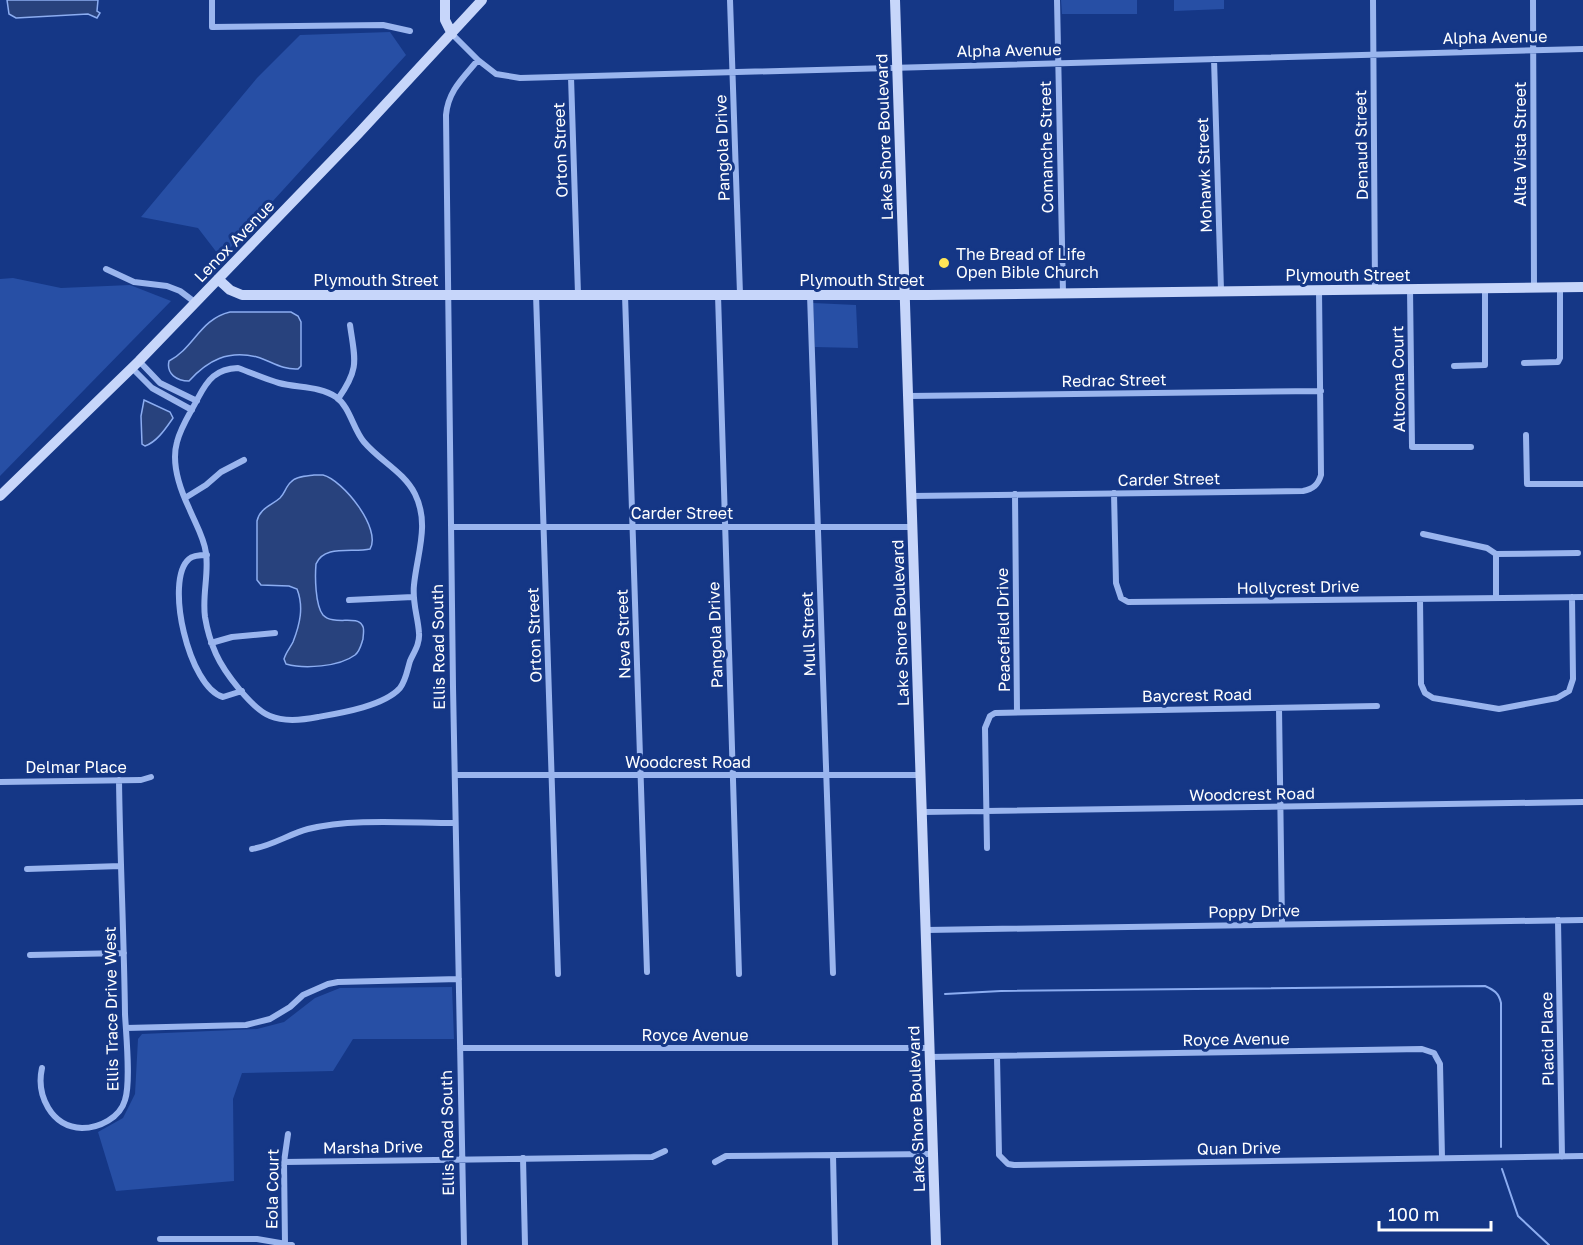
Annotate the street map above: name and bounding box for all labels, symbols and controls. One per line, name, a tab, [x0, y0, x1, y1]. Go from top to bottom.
street label: Alpha Avenue	[1442, 26, 1548, 48]
street label: Alpha Avenue	[956, 39, 1062, 61]
street label: Lake Shore Boulevard	[871, 53, 897, 221]
street label: Comanche Street	[1035, 80, 1057, 214]
street label: Alta Vista Street	[1510, 82, 1530, 206]
street label: Denaud Street	[1350, 90, 1372, 200]
street label: Pangola Drive	[710, 94, 734, 202]
street label: Orton Street	[548, 102, 572, 198]
street label: Mohawk Street	[1192, 117, 1216, 233]
street label: Lenox Avenue	[190, 196, 278, 286]
place label: The Bread of Life Open Bible Church	[956, 244, 1099, 282]
marker: The Bread of Life Open Bible Church	[937, 256, 951, 270]
street label: Plymouth Street	[1285, 265, 1411, 285]
street label: Plymouth Street	[313, 270, 439, 290]
street label: Plymouth Street	[799, 270, 925, 290]
street label: Altoona Court	[1387, 325, 1409, 433]
street label: Redrac Street	[1061, 369, 1167, 391]
street label: Carder Street	[1117, 468, 1221, 490]
street label: Carder Street	[631, 503, 733, 523]
street label: Lake Shore Boulevard	[887, 539, 913, 707]
street label: Peacefield Drive	[992, 568, 1014, 692]
street label: Hollycrest Drive	[1236, 576, 1360, 598]
street label: Pangola Drive	[703, 581, 727, 689]
street label: Ellis Road South	[427, 584, 449, 710]
street label: Orton Street	[522, 587, 546, 683]
street label: Neva Street	[611, 589, 635, 679]
street label: Mull Street	[797, 591, 819, 677]
street label: Baycrest Road	[1142, 684, 1252, 706]
street label: Woodcrest Road	[625, 752, 751, 772]
street label: Delmar Place	[25, 757, 127, 777]
street label: Woodcrest Road	[1189, 783, 1315, 805]
street label: Poppy Drive	[1208, 900, 1300, 922]
street label: Ellis Trace Drive West	[100, 926, 122, 1092]
street label: Placid Place	[1536, 992, 1558, 1086]
street label: Royce Avenue	[641, 1025, 749, 1045]
street label: Lake Shore Boulevard	[903, 1025, 929, 1193]
street label: Royce Avenue	[1182, 1028, 1290, 1050]
street label: Ellis Road South	[436, 1070, 458, 1196]
street label: Marsha Drive	[323, 1136, 423, 1158]
street label: Quan Drive	[1197, 1137, 1281, 1159]
street label: Eola Court	[261, 1149, 283, 1229]
scale bar	[1379, 1194, 1492, 1232]
text: 100 m	[1388, 1203, 1439, 1225]

